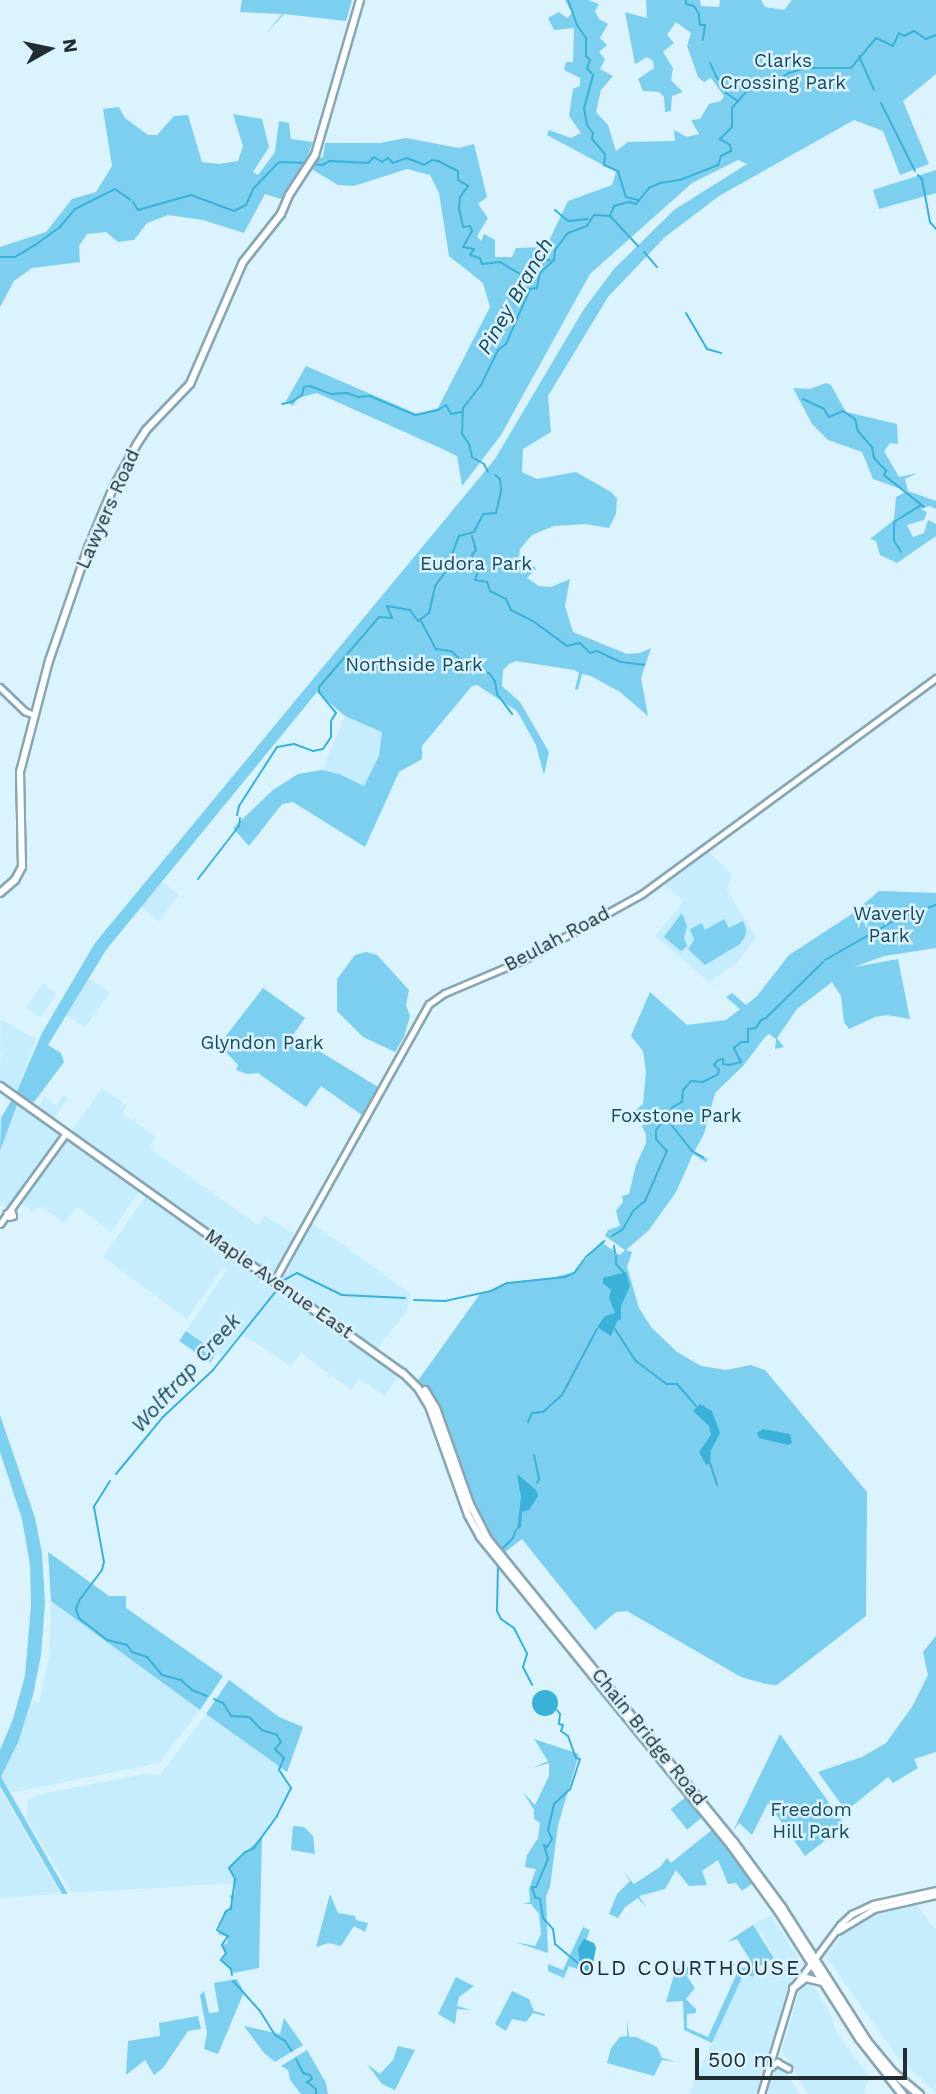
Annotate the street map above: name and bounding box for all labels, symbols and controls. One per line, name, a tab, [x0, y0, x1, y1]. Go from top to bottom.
north arrow	[14, 14, 84, 84]
text: N	[58, 37, 83, 54]
park label: Clarks Crossing Park	[720, 50, 846, 94]
water label: Piney Branch	[471, 233, 559, 359]
street label: Lawyers Road	[71, 446, 145, 572]
park label: Eudora Park	[420, 553, 532, 575]
park label: Northside Park	[345, 654, 483, 676]
street label: Beulah Road	[500, 902, 614, 976]
park label: Waverly Park	[853, 903, 925, 947]
park label: Glyndon Park	[200, 1032, 324, 1054]
park label: Foxstone Park	[611, 1105, 741, 1127]
street label: Maple Avenue East	[200, 1224, 358, 1344]
water label: Wolftrap Creek	[126, 1308, 246, 1438]
street label: Chain Bridge Road	[587, 1664, 711, 1810]
park label: Freedom Hill Park	[770, 1799, 852, 1843]
district label: OLD COURTHOUSE	[580, 1955, 800, 1981]
scale bar	[698, 2035, 910, 2078]
text: 500 m	[708, 2047, 774, 2072]

